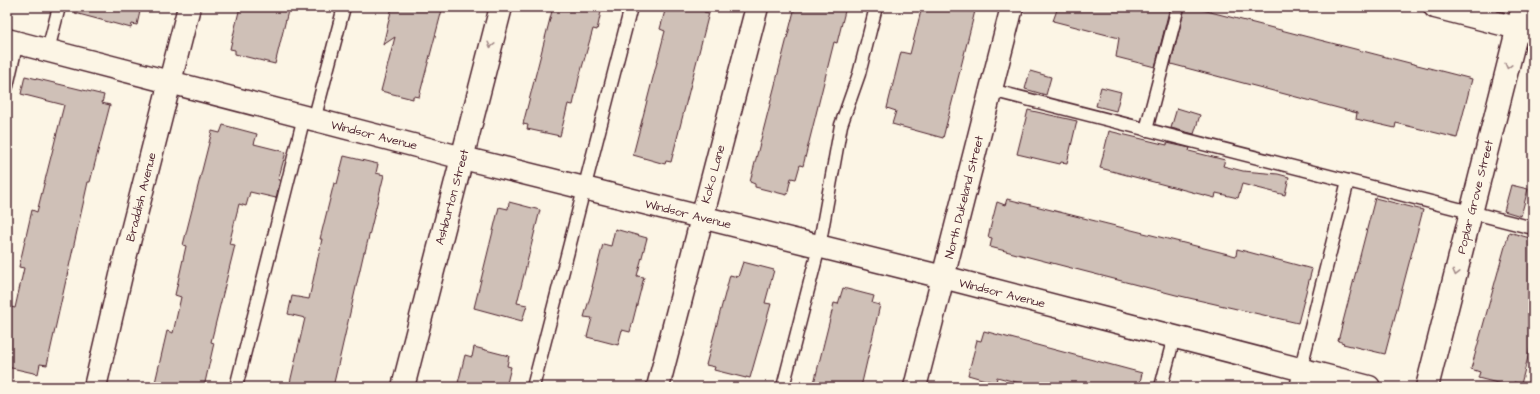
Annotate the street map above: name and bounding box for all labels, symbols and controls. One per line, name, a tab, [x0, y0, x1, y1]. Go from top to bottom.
one-way arrow	[487, 41, 496, 48]
one-way arrow	[1505, 63, 1513, 69]
street label: Windsor Avenue	[329, 117, 419, 155]
street label: North Dukeland Street	[941, 134, 988, 260]
street label: Poplar Grove Street	[1453, 138, 1498, 256]
street label: Koko Lane	[698, 143, 730, 205]
street label: Ashburton Street	[432, 147, 473, 247]
street label: Braddish Avenue	[122, 150, 161, 243]
street label: Windsor Avenue	[643, 196, 733, 234]
one-way arrow	[1452, 270, 1460, 276]
street label: Windsor Avenue	[957, 275, 1047, 313]

